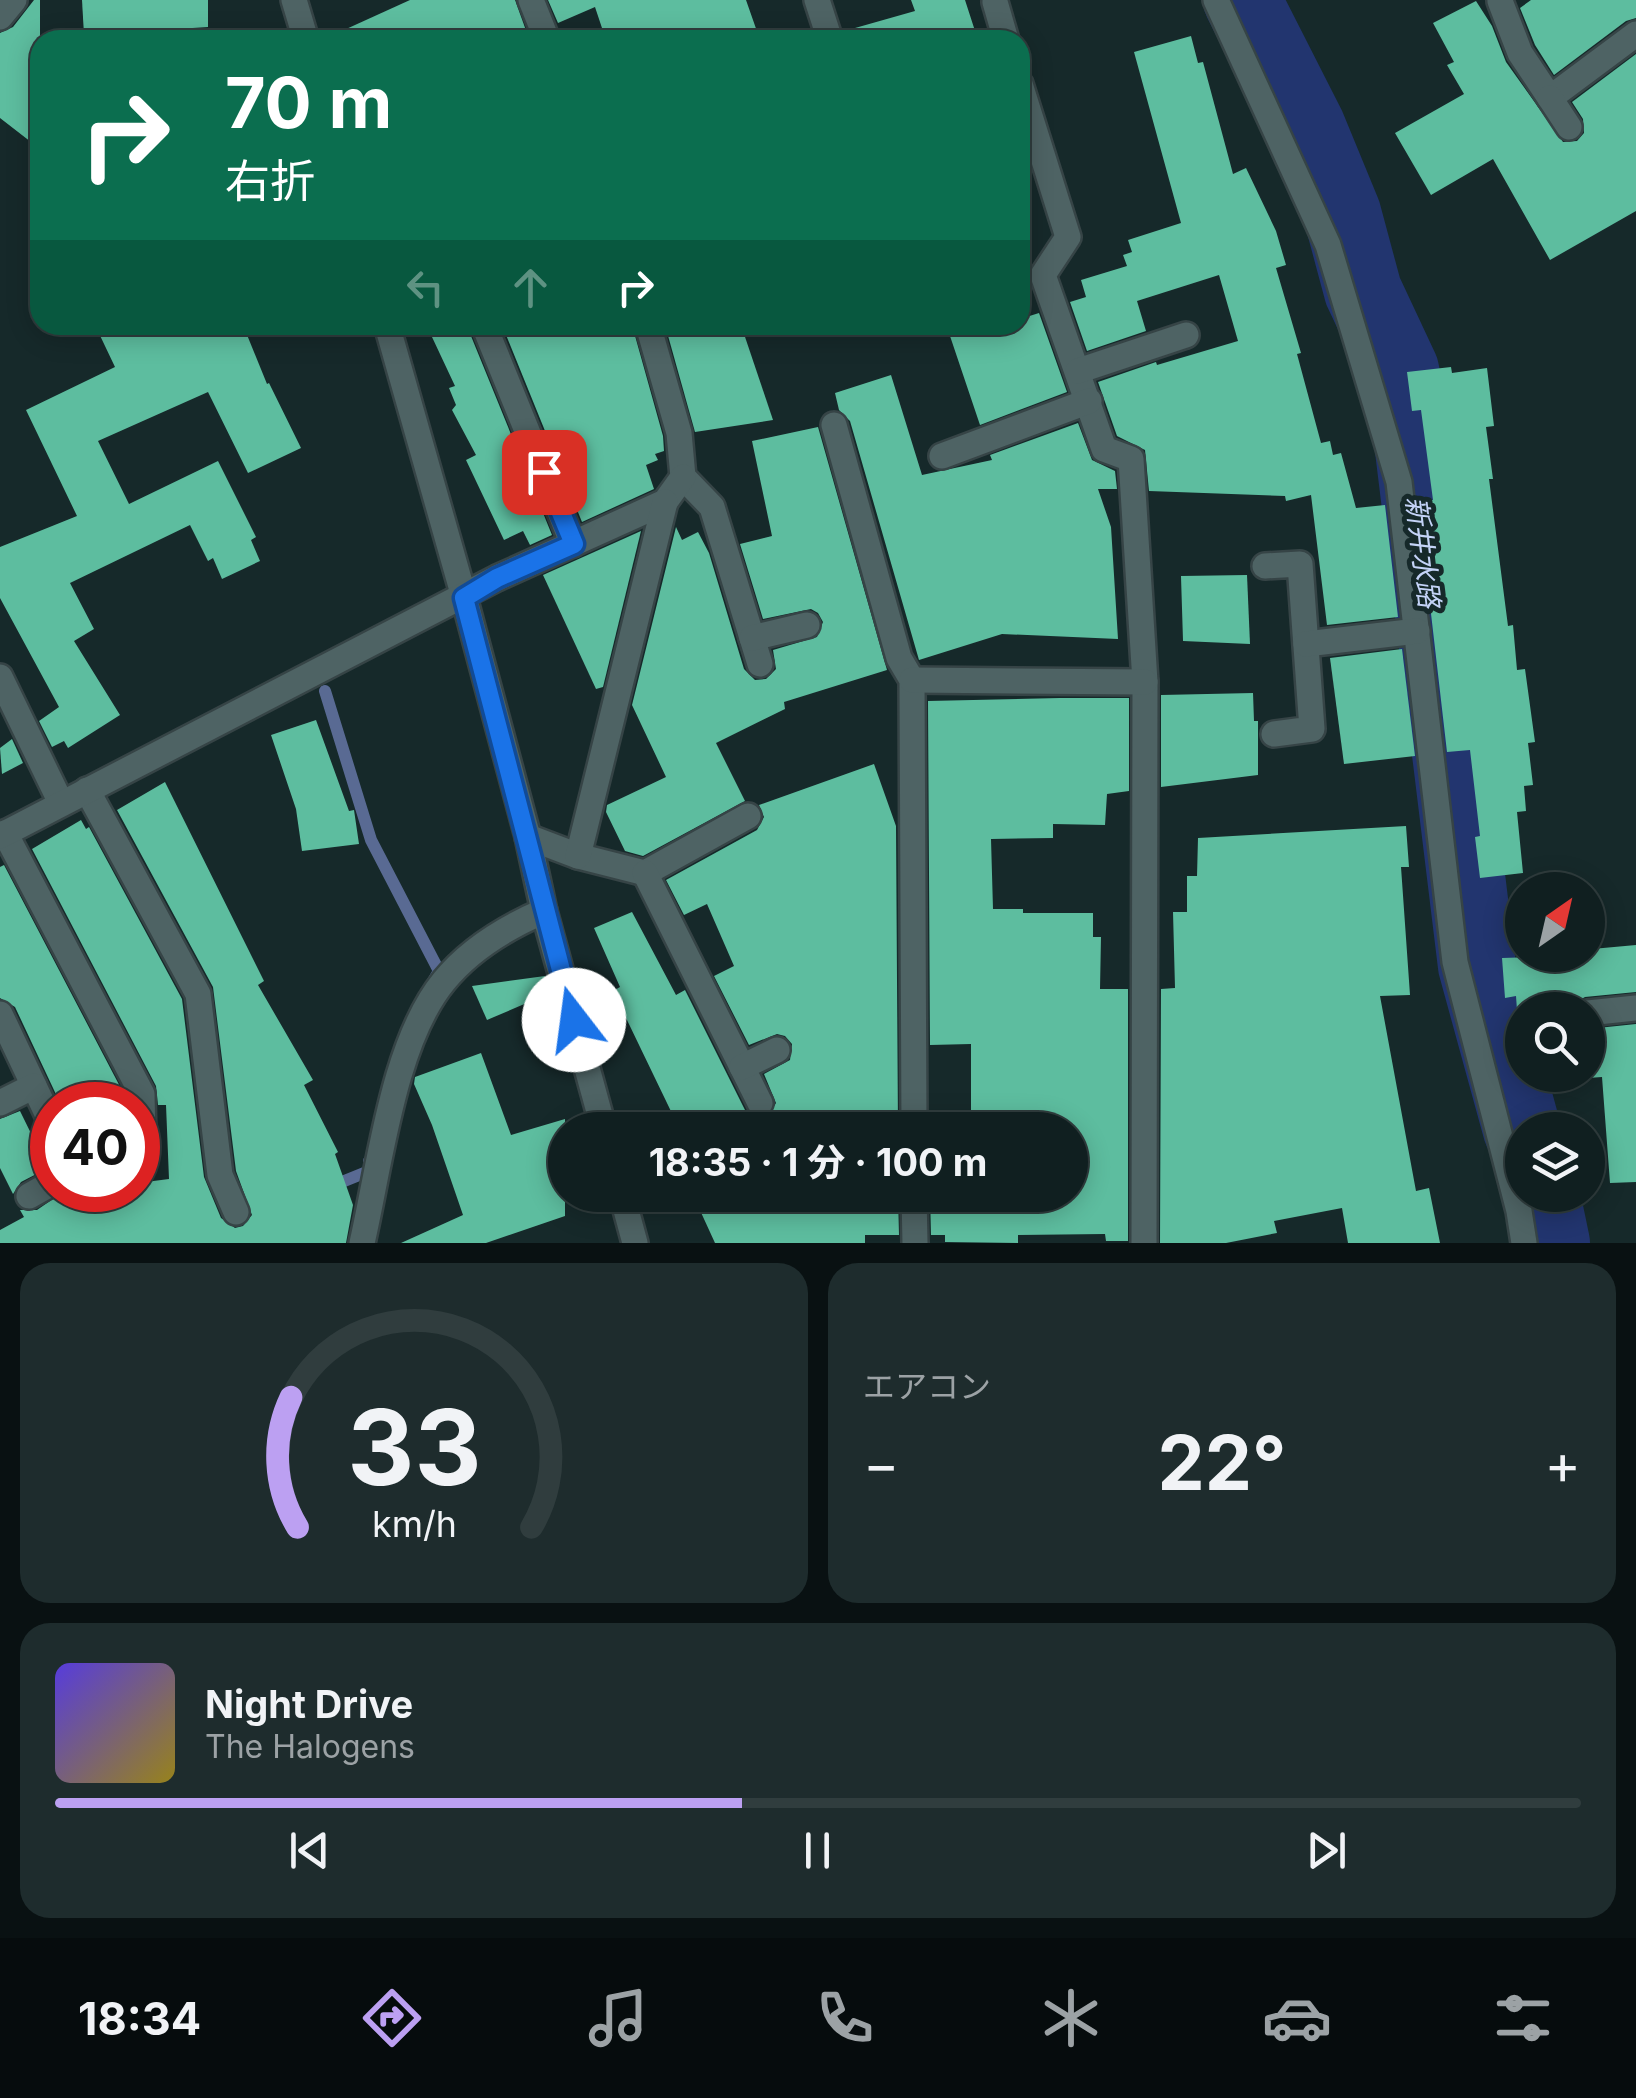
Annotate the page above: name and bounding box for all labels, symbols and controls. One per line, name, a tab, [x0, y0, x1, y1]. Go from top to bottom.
text: 70 m	[225, 60, 392, 145]
icon: right	[60, 70, 190, 200]
text: 右折	[225, 153, 315, 208]
icon: left	[398, 260, 453, 315]
icon: ahead	[503, 260, 558, 315]
icon: right	[608, 260, 663, 315]
pin	[502, 430, 587, 515]
icon: arrive	[517, 445, 572, 500]
water label: 新井水路	[1399, 494, 1447, 612]
north arrow	[1505, 872, 1605, 972]
map controls	[1505, 872, 1605, 1212]
position arrow	[522, 968, 626, 1072]
button: search	[1505, 992, 1605, 1092]
speed limit sign: 40	[30, 1082, 160, 1212]
button: layers	[1505, 1112, 1605, 1212]
text: 18:35 · 1 分 · 100 m	[649, 1139, 987, 1185]
text: エアコン	[863, 1367, 991, 1406]
text: 33	[347, 1384, 481, 1510]
text: 22°	[1158, 1417, 1286, 1508]
text: −	[863, 1431, 899, 1497]
text: +	[1545, 1431, 1581, 1497]
text: km/h	[372, 1502, 456, 1546]
text: Night Drive	[205, 1681, 413, 1727]
text: The Halogens	[205, 1727, 415, 1766]
icon: previous	[282, 1823, 337, 1878]
icon: pause	[790, 1823, 845, 1878]
icon: next	[1299, 1823, 1354, 1878]
icon: directions	[357, 1983, 427, 2053]
icon: music	[583, 1983, 653, 2053]
icon: phone	[810, 1983, 880, 2053]
icon: climate	[1036, 1983, 1106, 2053]
icon: car	[1262, 1983, 1332, 2053]
icon: filters	[1488, 1983, 1558, 2053]
text: 18:34	[78, 1991, 201, 2046]

